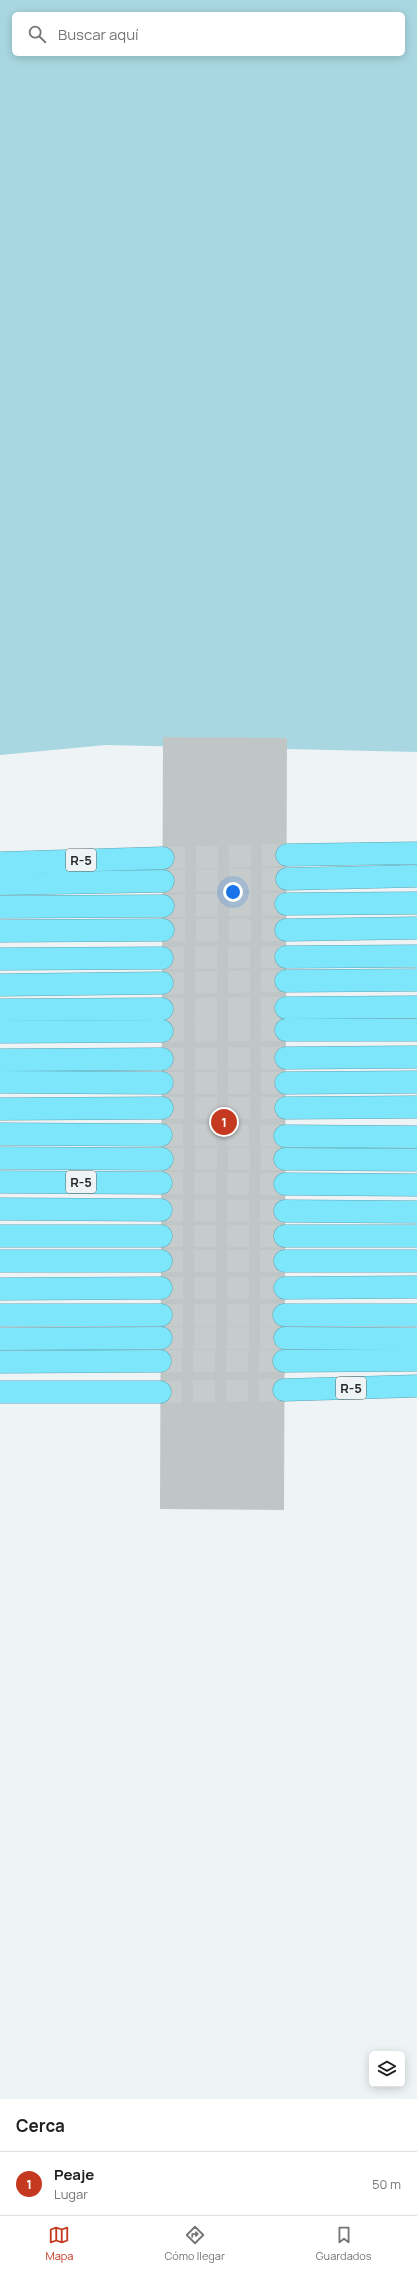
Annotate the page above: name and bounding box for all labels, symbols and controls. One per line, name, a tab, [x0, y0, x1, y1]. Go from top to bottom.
search box	[12, 12, 405, 56]
icon: search	[26, 23, 48, 45]
text: Buscar aquí	[58, 24, 139, 45]
road number: R-5	[66, 849, 96, 871]
your location	[223, 882, 243, 902]
pin: 1	[211, 1107, 237, 1137]
road number: R-5	[66, 1171, 96, 1193]
road number: R-5	[336, 1377, 366, 1399]
map controls	[369, 2051, 405, 2087]
button: layers	[369, 2051, 405, 2087]
text: Cerca	[16, 2114, 65, 2137]
text: Peaje	[54, 2164, 94, 2185]
text: 1	[26, 2175, 32, 2193]
text: 50 m	[372, 2175, 401, 2193]
text: Lugar	[54, 2185, 88, 2203]
tab: Mapa	[45, 2224, 73, 2263]
tab: Cómo llegar	[164, 2224, 225, 2263]
tab: Guardados	[316, 2224, 372, 2263]

